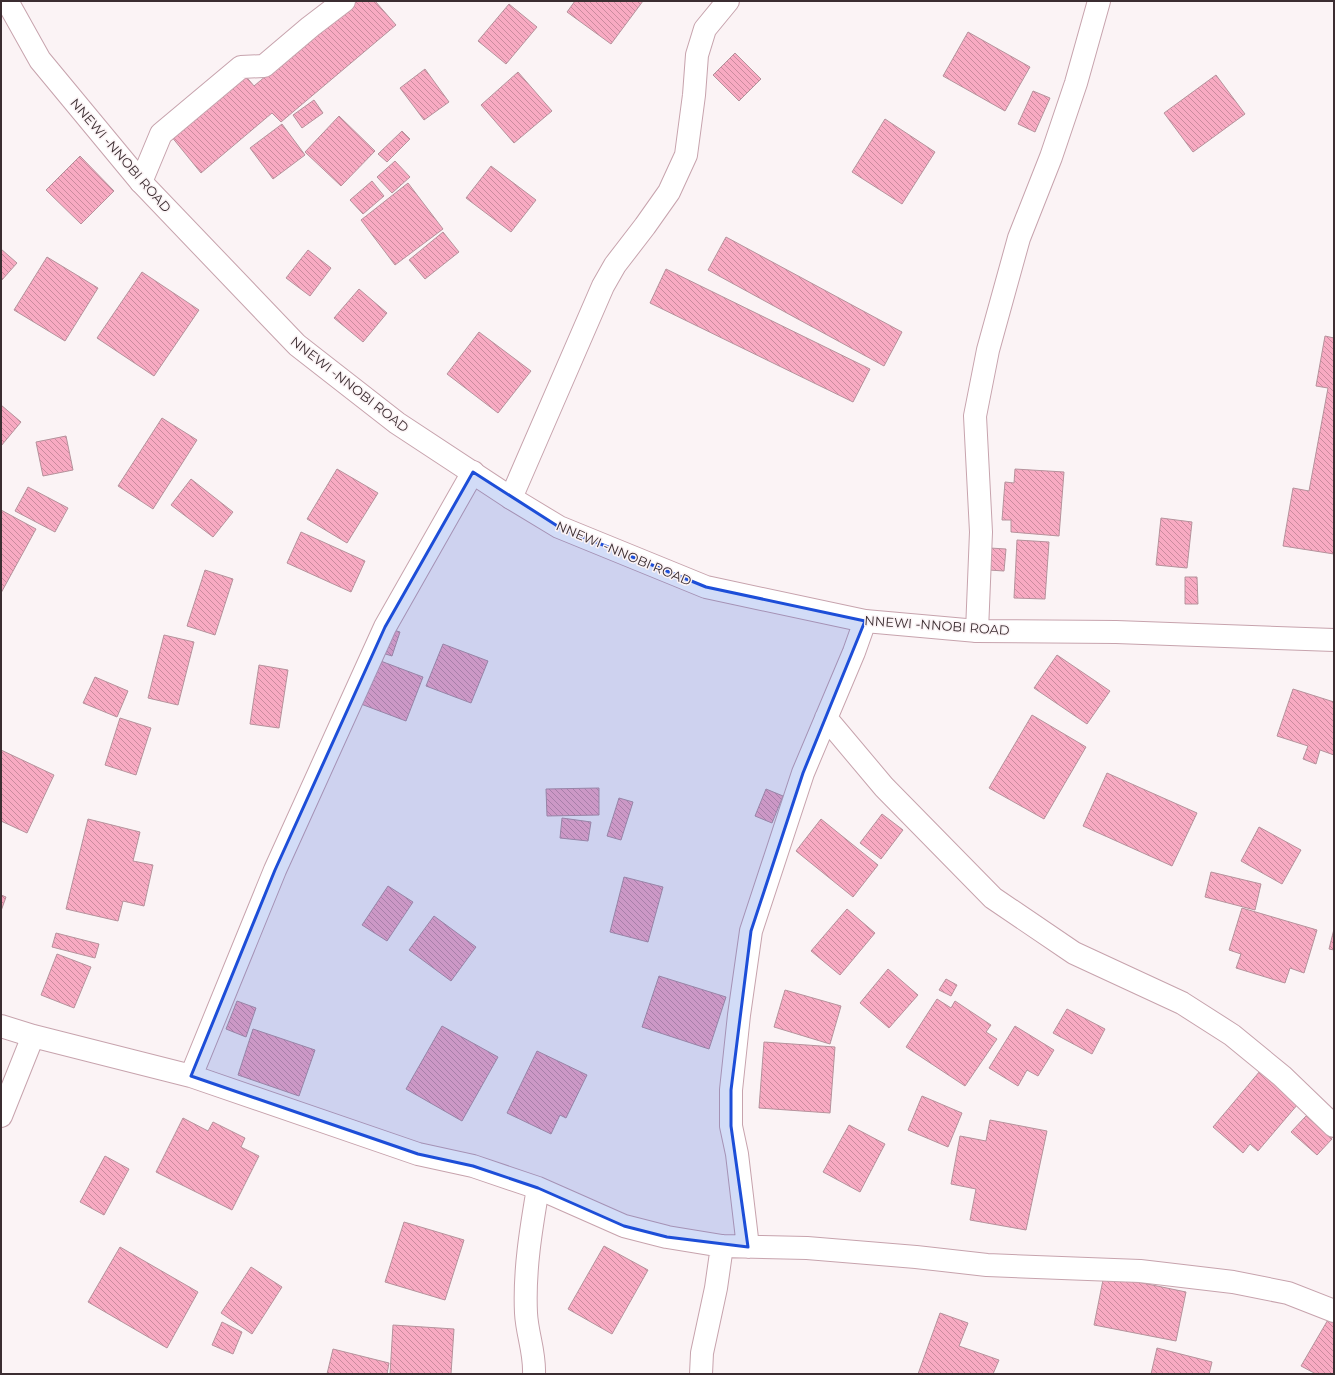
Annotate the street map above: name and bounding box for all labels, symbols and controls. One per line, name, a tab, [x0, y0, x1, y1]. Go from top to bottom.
street label: NNEWI -NNOBI ROAD	[67, 95, 175, 215]
street label: NNEWI -NNOBI ROAD	[288, 333, 413, 435]
street label: NNEWI -NNOBI ROAD	[554, 517, 694, 589]
street label: NNEWI -NNOBI ROAD	[864, 612, 1010, 638]

